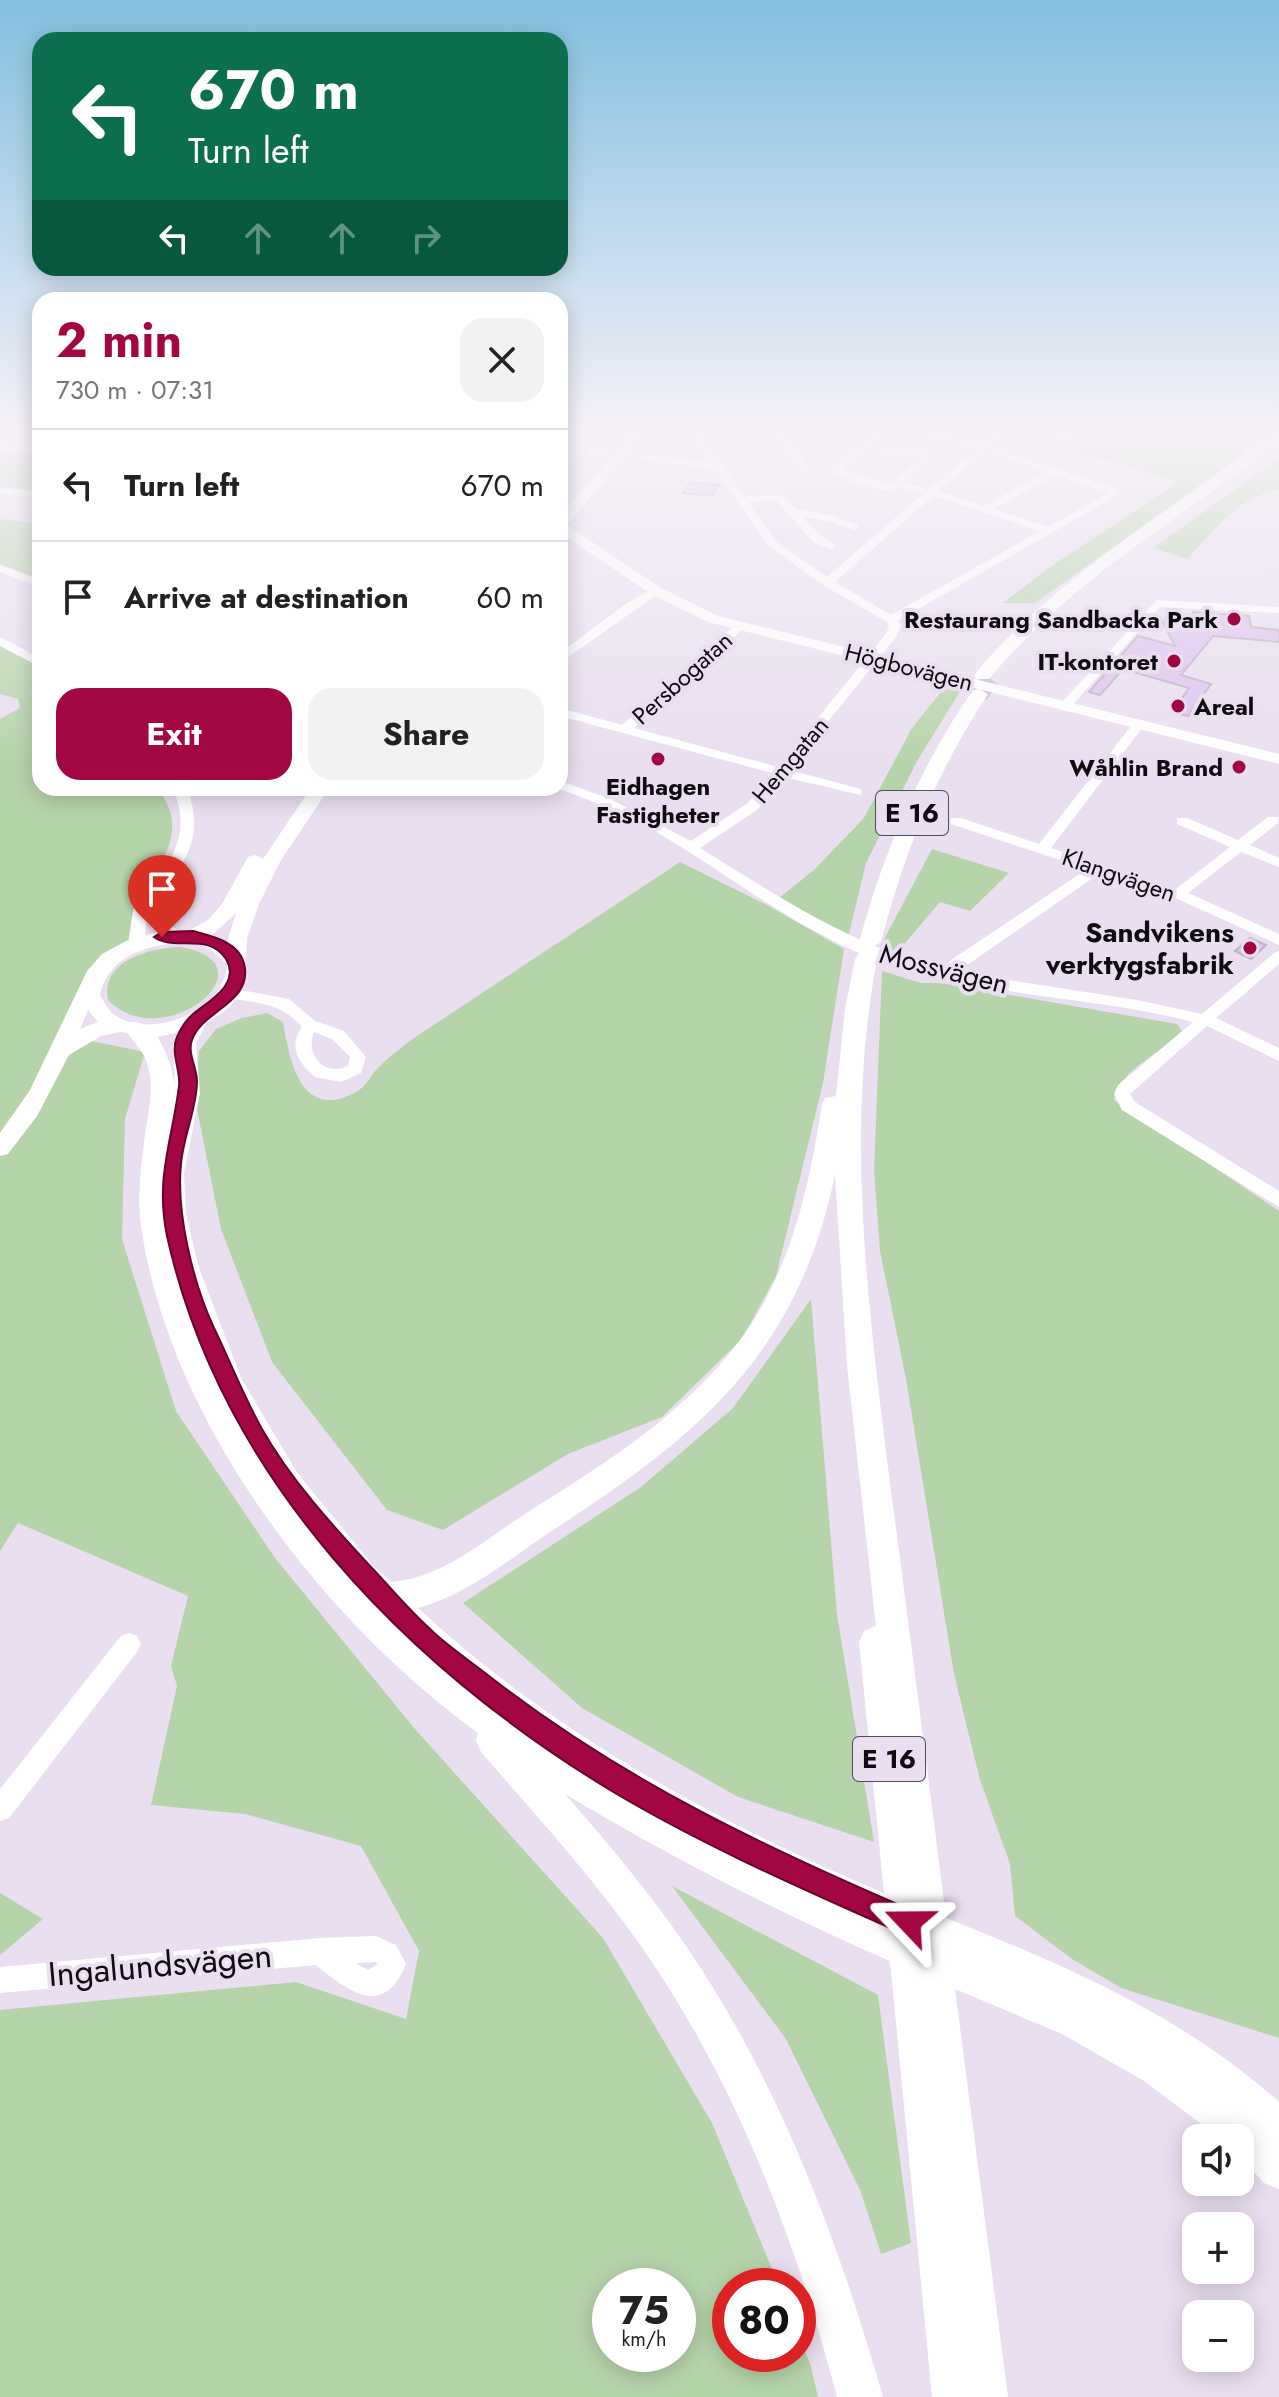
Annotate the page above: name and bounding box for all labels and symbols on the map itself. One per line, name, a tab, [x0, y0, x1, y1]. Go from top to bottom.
place label: Restaurang Sandbacka Park	[904, 602, 1218, 637]
marker: Restaurang Sandbacka Park	[1225, 610, 1243, 628]
street label: Persbogatan	[624, 623, 740, 733]
street label: Högbovägen	[841, 634, 977, 700]
place label: IT-kontoret	[1037, 644, 1158, 679]
marker: IT-kontoret	[1165, 652, 1183, 670]
place label: Areal	[1193, 689, 1254, 724]
marker: Areal	[1169, 697, 1187, 715]
street label: Hemgatan	[743, 709, 837, 811]
marker: Eidhagen Fastigheter	[649, 750, 667, 768]
place label: Wåhlin Brand	[1069, 750, 1223, 785]
marker: Wåhlin Brand	[1230, 758, 1248, 776]
place label: Eidhagen Fastigheter	[596, 769, 720, 832]
road number: E 16	[876, 791, 948, 835]
street label: Klangvägen	[1058, 839, 1180, 911]
pin	[128, 855, 196, 937]
place label: Sandvikens verktygsfabrik	[1045, 912, 1234, 985]
street label: Mossvägen	[875, 933, 1013, 1005]
marker: Sandvikens verktygsfabrik	[1241, 939, 1259, 957]
road number: E 16	[853, 1737, 925, 1781]
position arrow	[867, 1880, 951, 1964]
street label: Ingalundsvägen	[46, 1931, 274, 1999]
speed limit sign: 80	[712, 2268, 816, 2372]

